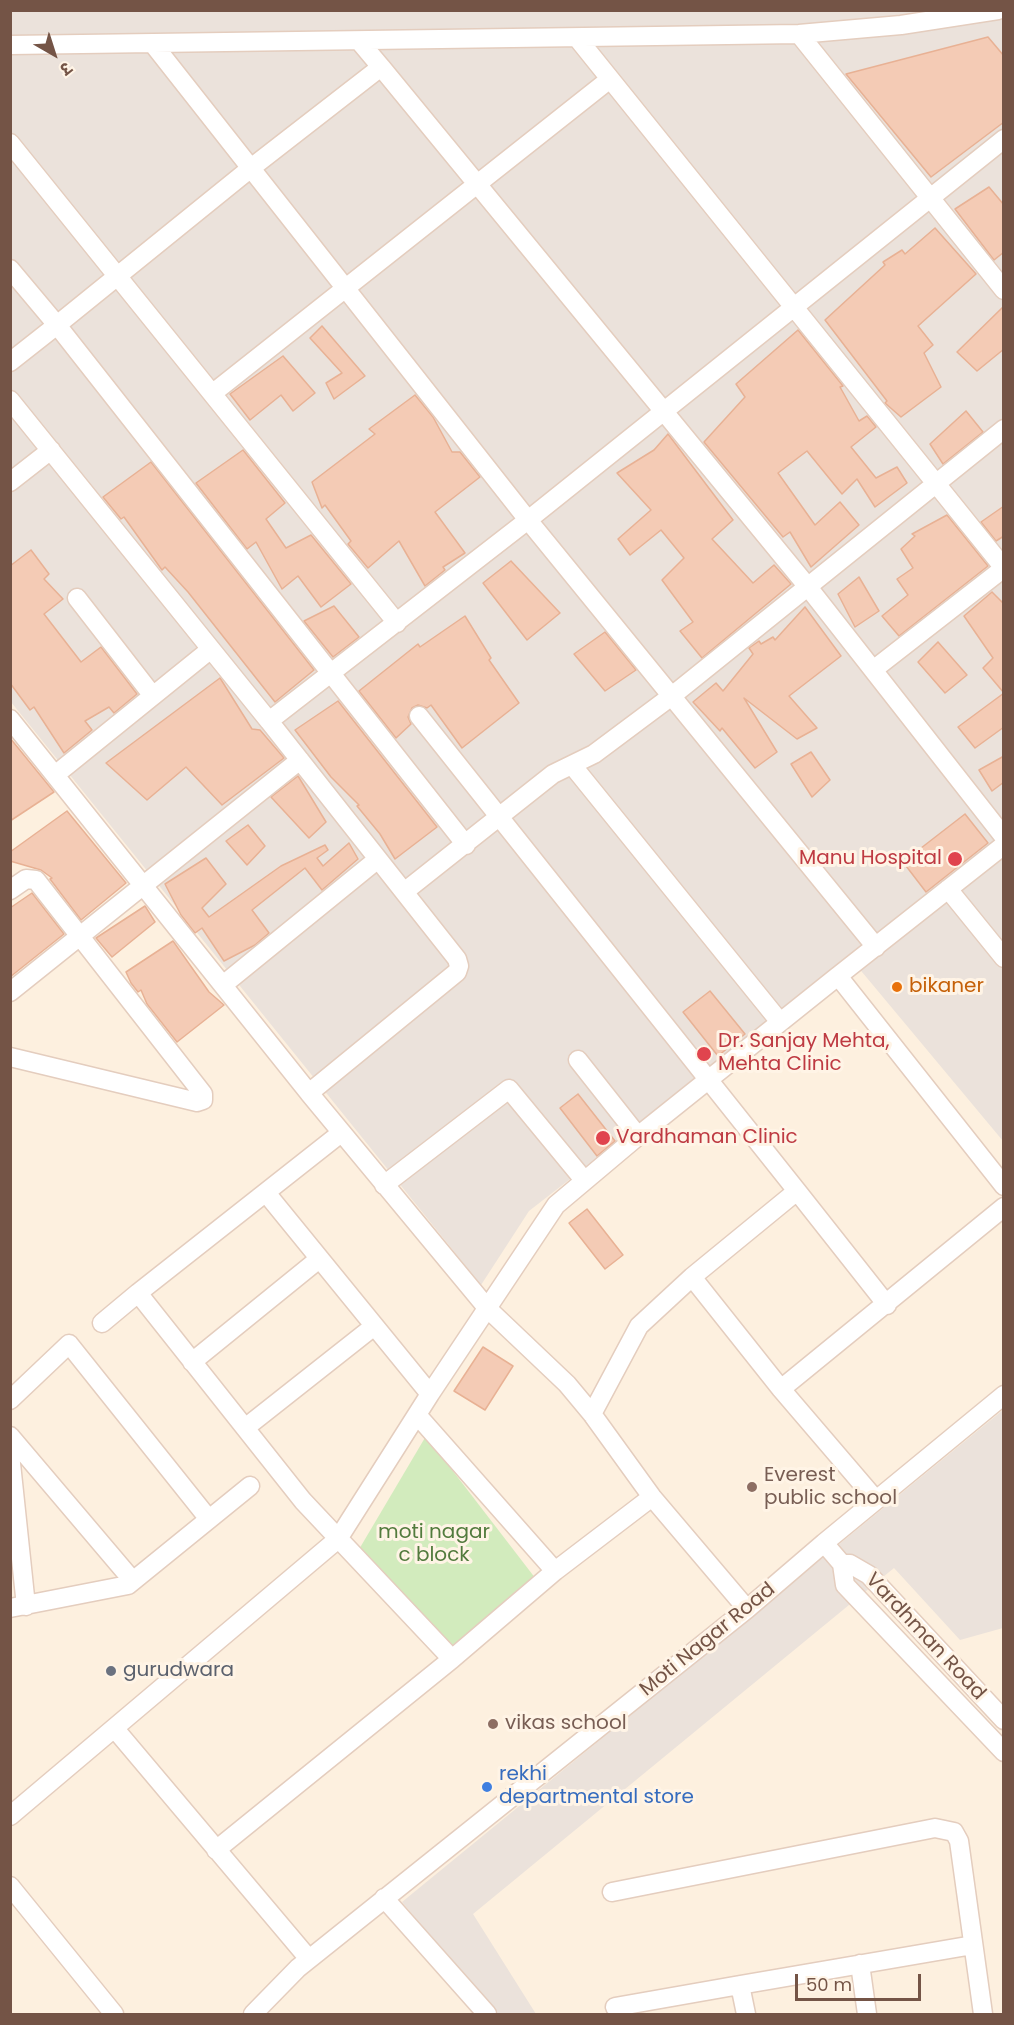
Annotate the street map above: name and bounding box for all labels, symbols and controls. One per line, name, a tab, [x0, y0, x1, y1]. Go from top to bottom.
north arrow	[24, 24, 84, 84]
text: उ	[55, 57, 76, 80]
place label: Manu Hospital	[799, 847, 942, 871]
marker: Manu Hospital	[946, 850, 964, 868]
place label: bikaner	[909, 975, 984, 999]
marker: bikaner	[890, 980, 904, 994]
place label: Dr. Sanjay Mehta, Mehta Clinic	[718, 1030, 889, 1077]
marker: Dr. Sanjay Mehta, Mehta Clinic	[695, 1045, 713, 1063]
place label: Vardhaman Clinic	[616, 1126, 798, 1150]
marker: Vardhaman Clinic	[594, 1129, 612, 1147]
place label: Everest public school	[764, 1464, 897, 1511]
marker: Everest public school	[745, 1480, 759, 1494]
park label: moti nagar c block	[378, 1521, 490, 1568]
street label: Vardhman Road	[860, 1568, 990, 1706]
street label: Moti Nagar Road	[636, 1578, 780, 1702]
place label: gurudwara	[123, 1659, 234, 1683]
marker: gurudwara	[104, 1664, 118, 1678]
place label: vikas school	[505, 1712, 627, 1736]
marker: vikas school	[486, 1717, 500, 1731]
place label: rekhi departmental store	[499, 1763, 694, 1810]
marker: rekhi departmental store	[480, 1780, 494, 1794]
scale bar	[798, 1962, 924, 2000]
text: 50 m	[806, 1972, 852, 1997]

